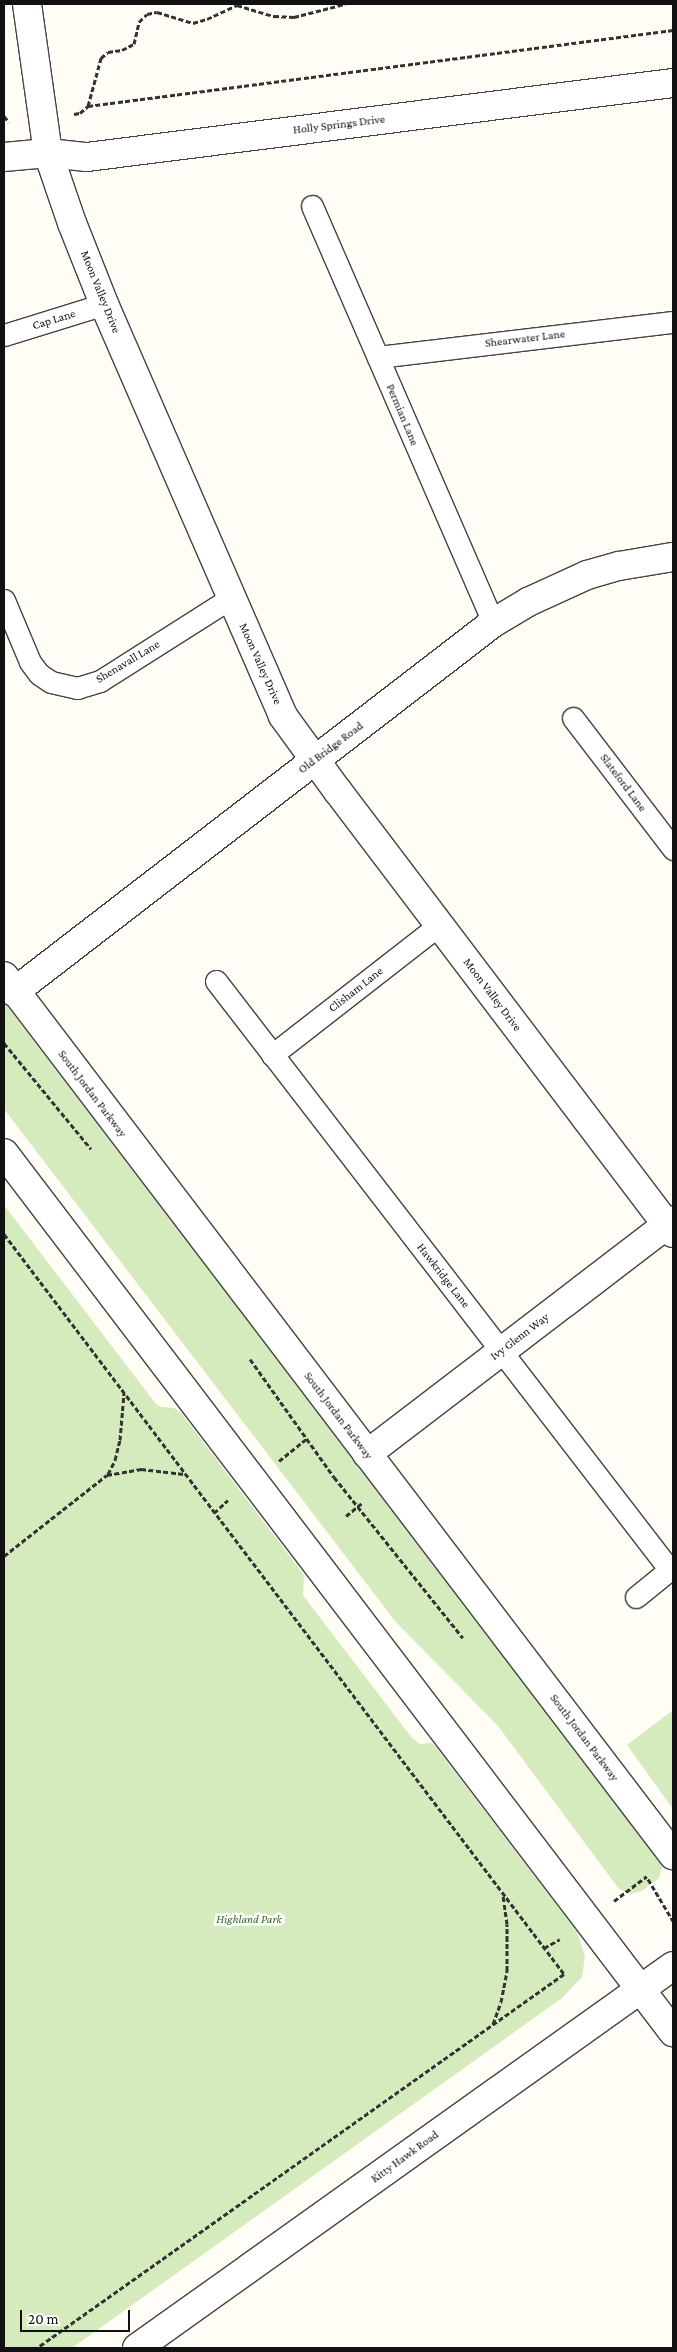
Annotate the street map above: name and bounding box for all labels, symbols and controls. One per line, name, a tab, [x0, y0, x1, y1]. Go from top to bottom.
street label: Holly Springs Drive	[292, 112, 386, 138]
street label: Moon Valley Drive	[77, 249, 123, 335]
street label: Cap Lane	[31, 307, 77, 333]
street label: Shearwater Lane	[484, 327, 566, 351]
street label: Permian Lane	[383, 382, 421, 448]
street label: Moon Valley Drive	[236, 621, 284, 707]
street label: Shenavall Lane	[93, 637, 163, 687]
street label: Old Bridge Road	[296, 719, 366, 777]
street label: Slateford Lane	[597, 751, 649, 815]
street label: Moon Valley Drive	[460, 956, 524, 1034]
street label: Clisham Lane	[326, 964, 386, 1016]
street label: South Jordan Parkway	[54, 1048, 130, 1140]
street label: Hawkridge Lane	[413, 1241, 473, 1311]
street label: Ivy Glenn Way	[488, 1310, 552, 1364]
street label: South Jordan Parkway	[300, 1370, 376, 1462]
street label: South Jordan Parkway	[546, 1692, 622, 1784]
park label: Highland Park	[216, 1913, 282, 1927]
street label: Kitty Hawk Road	[368, 2128, 442, 2186]
scale bar	[22, 2300, 132, 2332]
text: 20 m	[28, 2311, 59, 2327]

